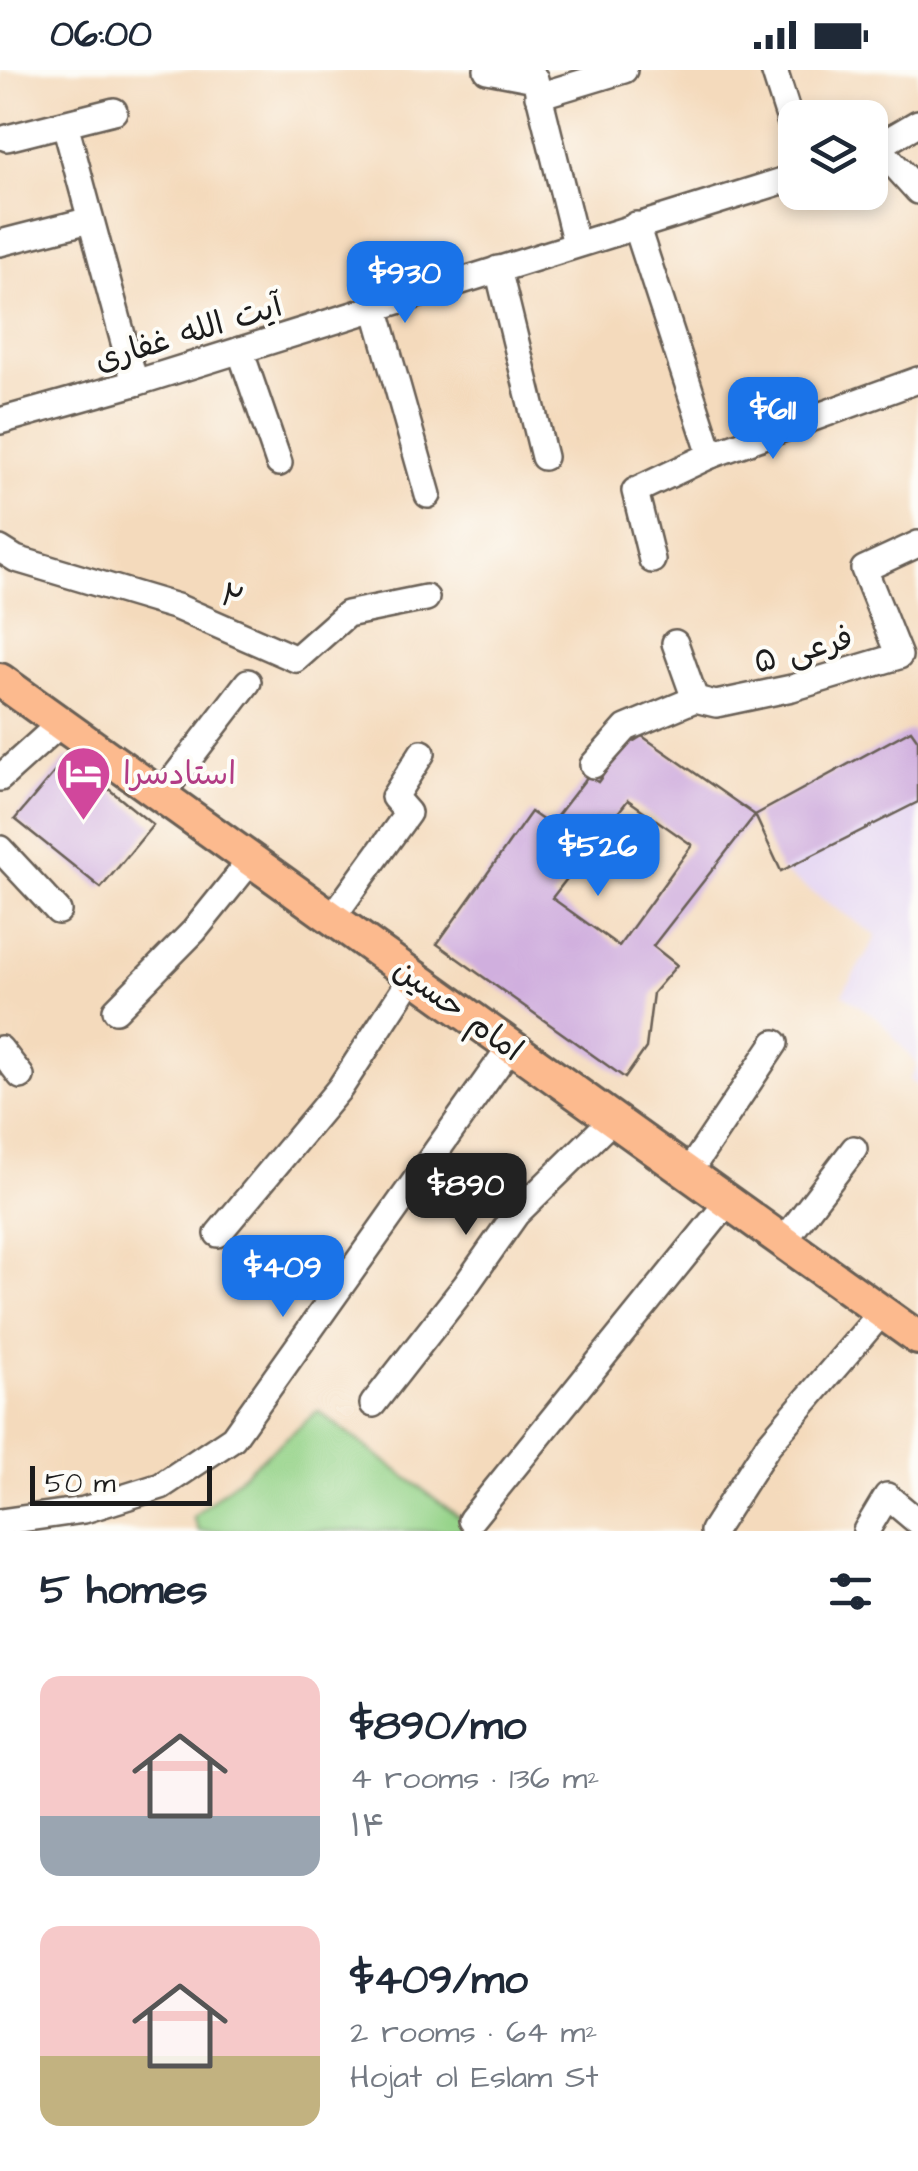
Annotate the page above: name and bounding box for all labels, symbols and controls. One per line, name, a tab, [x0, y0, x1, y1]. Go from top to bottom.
text: 06:00	[50, 9, 152, 61]
map controls	[778, 100, 888, 210]
button: layers	[778, 100, 888, 210]
pin: $930	[346, 241, 464, 326]
text: $930	[369, 251, 441, 296]
street label: آیت الله غفاری	[89, 283, 289, 383]
pin: $611	[714, 377, 832, 462]
text: $611	[750, 387, 796, 432]
street label: ۲	[213, 572, 250, 622]
street label: فرعی ۵	[749, 616, 858, 685]
hotel icon: استادسرا	[54, 743, 114, 822]
place label: استادسرا	[123, 752, 236, 797]
pin: $526	[539, 814, 657, 899]
text: $526	[559, 824, 637, 869]
street label: امام حسین	[384, 948, 532, 1073]
pin: $890	[407, 1153, 525, 1238]
text: $890	[428, 1163, 504, 1208]
pin: $409	[224, 1235, 342, 1320]
text: $409	[244, 1245, 322, 1290]
scale bar	[30, 1461, 212, 1506]
text: 50 m	[45, 1464, 116, 1503]
text: 5 homes	[40, 1562, 207, 1620]
icon: filters	[823, 1564, 878, 1619]
text: $890/mo	[350, 1698, 526, 1756]
icon: home	[120, 1716, 240, 1836]
text: 4 rooms · 136 m²	[350, 1756, 600, 1801]
text: ۱۴	[350, 1804, 386, 1849]
text: $409/mo	[350, 1952, 528, 2010]
icon: home	[120, 1966, 240, 2086]
text: 2 rooms · 64 m²	[350, 2010, 597, 2055]
text: Hojat ol Eslam St	[350, 2055, 598, 2100]

